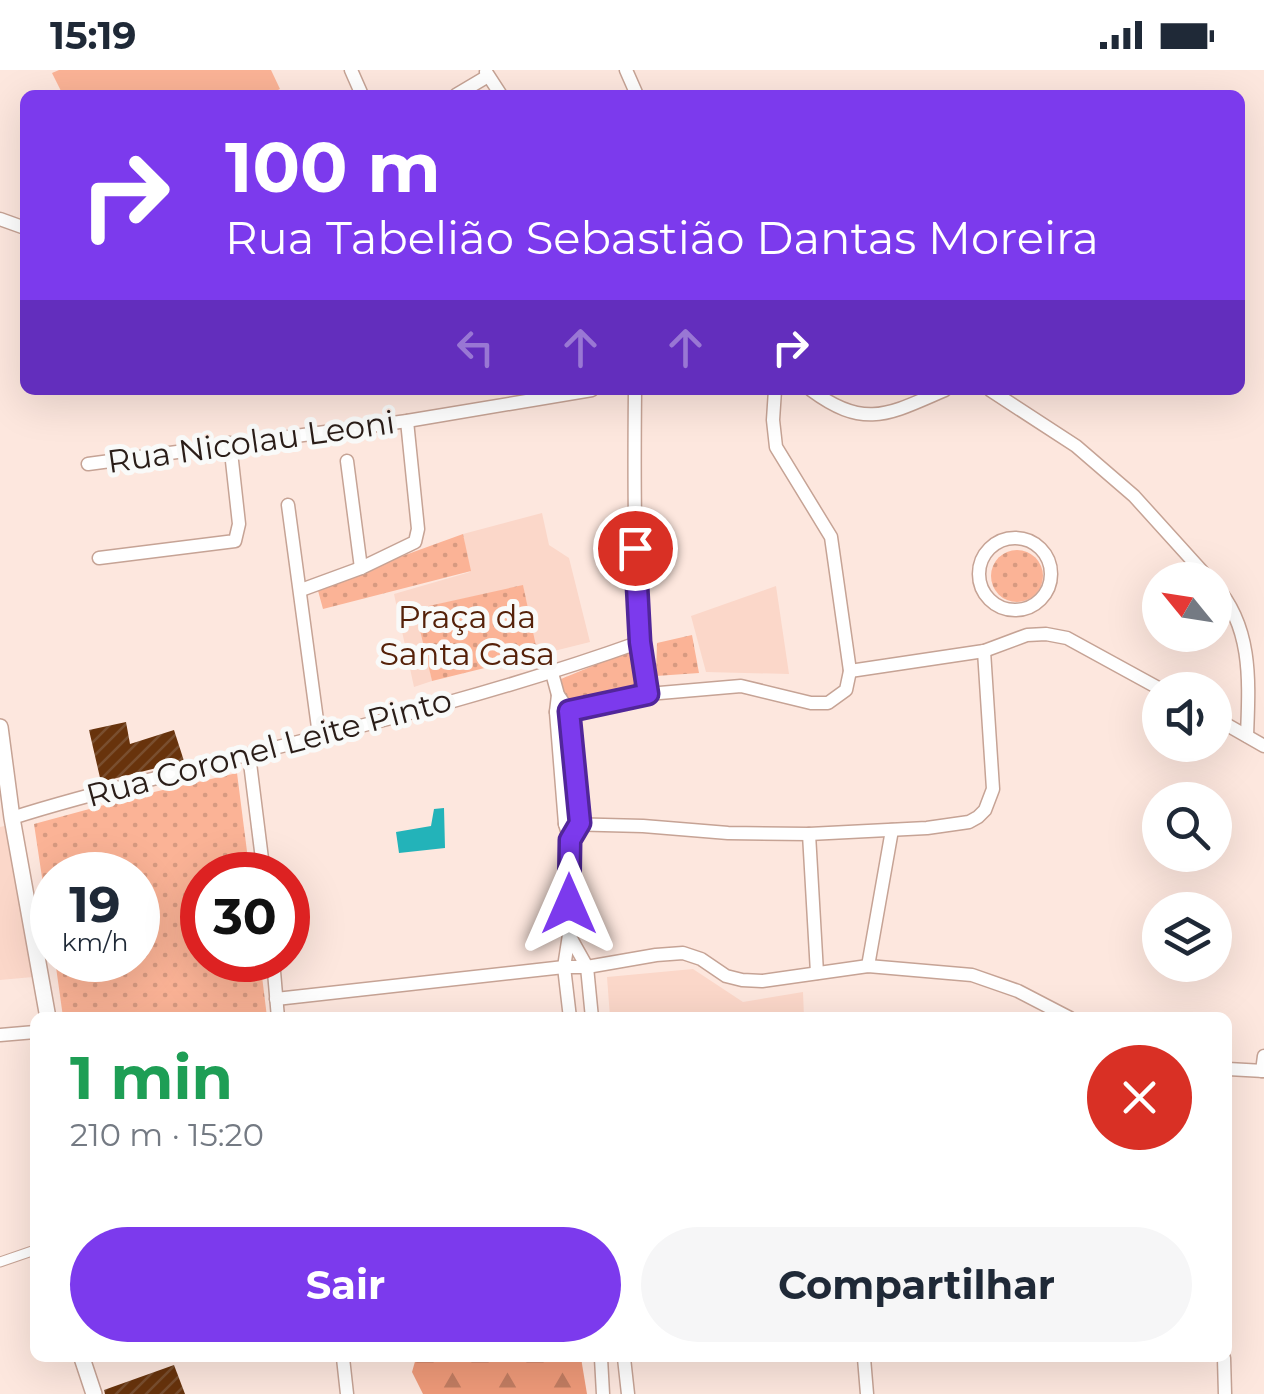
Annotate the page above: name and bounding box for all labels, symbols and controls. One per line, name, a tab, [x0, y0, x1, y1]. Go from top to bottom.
text: 15:19	[50, 12, 137, 59]
text: 100 m	[225, 124, 441, 210]
icon: right	[60, 130, 190, 260]
text: Rua Tabelião Sebastião Dantas Moreira	[225, 210, 1099, 265]
icon: left	[448, 320, 503, 375]
icon: ahead	[553, 320, 608, 375]
icon: ahead	[658, 320, 713, 375]
icon: right	[763, 320, 818, 375]
street label: Rua Nicolau Leoni	[105, 402, 397, 481]
pin	[593, 506, 678, 591]
icon: arrive	[608, 521, 663, 576]
north arrow	[1142, 562, 1232, 652]
map controls	[1142, 562, 1232, 982]
park label: Praça da Santa Casa	[379, 597, 555, 673]
button: sound	[1142, 672, 1232, 762]
street label: Rua Coronel Leite Pinto	[82, 680, 456, 815]
button: search	[1142, 782, 1232, 872]
speed limit sign: 30	[180, 852, 310, 982]
position arrow	[517, 852, 621, 956]
text: 19	[69, 874, 121, 935]
button: layers	[1142, 892, 1232, 982]
text: km/h	[62, 927, 128, 957]
text: 1 min	[70, 1041, 233, 1114]
button: close	[1087, 1045, 1192, 1150]
text: 210 m · 15:20	[70, 1115, 264, 1154]
button: Sair	[70, 1227, 621, 1342]
button: Compartilhar	[641, 1227, 1192, 1342]

